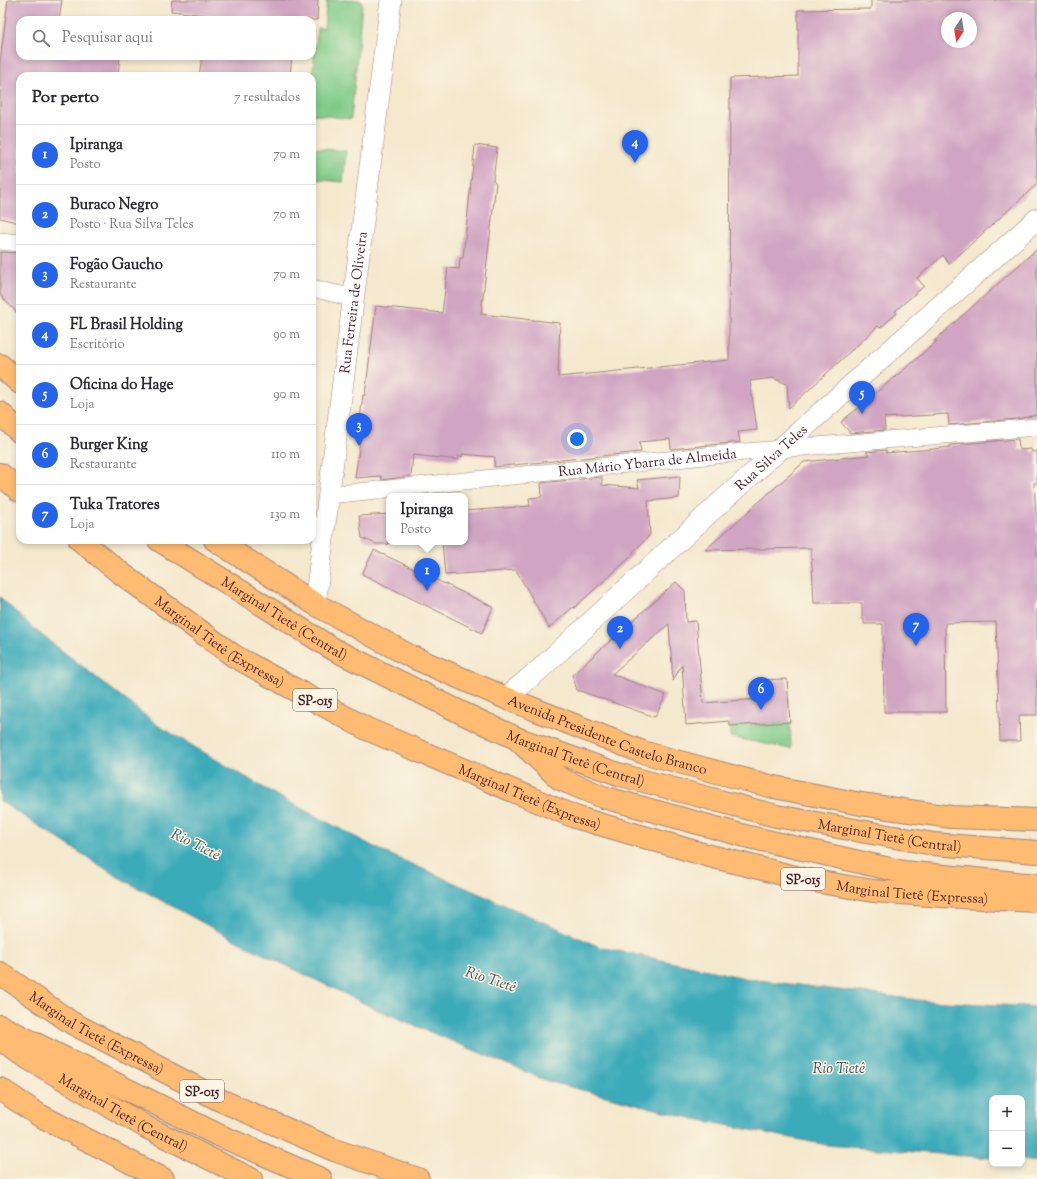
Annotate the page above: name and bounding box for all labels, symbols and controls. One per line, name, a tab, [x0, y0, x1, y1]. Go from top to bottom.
north arrow	[941, 12, 977, 48]
search box	[16, 16, 316, 60]
icon: search	[30, 27, 52, 49]
text: Pesquisar aqui	[62, 28, 153, 49]
text: Por perto	[32, 86, 99, 110]
text: 7 resultados	[234, 89, 300, 107]
pin: 4	[622, 130, 648, 163]
text: Ipiranga	[70, 135, 123, 156]
text: 1	[43, 146, 47, 164]
text: 70 m	[273, 146, 300, 164]
text: Posto	[70, 156, 101, 174]
text: Buraco Negro	[70, 195, 159, 216]
text: 2	[42, 206, 48, 224]
text: 70 m	[273, 206, 300, 224]
text: Posto · Rua Silva Teles	[70, 216, 194, 234]
street label: Rua Ferreira de Oliveira	[336, 230, 374, 375]
text: Fogão Gaucho	[70, 255, 163, 276]
text: 3	[42, 266, 48, 284]
text: 70 m	[273, 266, 300, 284]
text: Restaurante	[70, 276, 137, 294]
text: FL Brasil Holding	[70, 315, 183, 336]
text: 4	[42, 326, 48, 344]
text: 90 m	[273, 326, 300, 344]
text: Escritório	[70, 336, 125, 354]
text: Oficina do Hage	[70, 375, 173, 396]
pin: 5	[849, 381, 875, 414]
text: 5	[43, 386, 47, 404]
text: 90 m	[273, 386, 300, 404]
text: Loja	[70, 396, 94, 414]
pin: 3	[346, 413, 372, 446]
street label: Rua Silva Teles	[732, 421, 813, 497]
your location	[567, 429, 587, 449]
text: Burger King	[70, 435, 148, 456]
street label: Rua Mário Ybarra de Almeida	[557, 445, 738, 483]
text: 6	[42, 446, 48, 464]
text: 110 m	[271, 446, 300, 464]
text: Restaurante	[70, 456, 137, 474]
popup	[386, 493, 468, 545]
text: Tuka Tratores	[70, 495, 160, 516]
text: Ipiranga	[401, 500, 453, 521]
text: 7	[42, 506, 48, 524]
text: 130 m	[270, 506, 300, 524]
text: Loja	[70, 516, 94, 534]
text: Posto	[401, 521, 431, 539]
pin: 1	[414, 558, 440, 591]
street label: Marginal Tietê (Central)	[217, 573, 350, 667]
street label: Marginal Tietê (Expressa)	[149, 593, 287, 694]
pin: 7	[903, 613, 929, 646]
pin: 2	[607, 616, 633, 649]
pin: 6	[748, 677, 774, 710]
road number: SP-015	[293, 689, 337, 711]
street label: Avenida Presidente Castelo Branco	[504, 692, 709, 781]
street label: Marginal Tietê (Central)	[502, 727, 647, 793]
street label: Marginal Tietê (Expressa)	[455, 761, 603, 836]
street label: Marginal Tietê (Central)	[816, 816, 962, 858]
water label: Rio Tietê	[167, 824, 223, 866]
road number: SP-015	[781, 868, 825, 890]
street label: Marginal Tietê (Expressa)	[835, 877, 989, 910]
water label: Rio Tietê	[462, 962, 519, 998]
street label: Marginal Tietê (Expressa)	[24, 988, 167, 1081]
water label: Rio Tietê	[813, 1059, 865, 1080]
street label: Marginal Tietê (Central)	[54, 1070, 191, 1158]
road number: SP-015	[180, 1080, 224, 1102]
map controls	[989, 1095, 1025, 1167]
button: +	[989, 1095, 1025, 1131]
button: −	[989, 1131, 1025, 1167]

